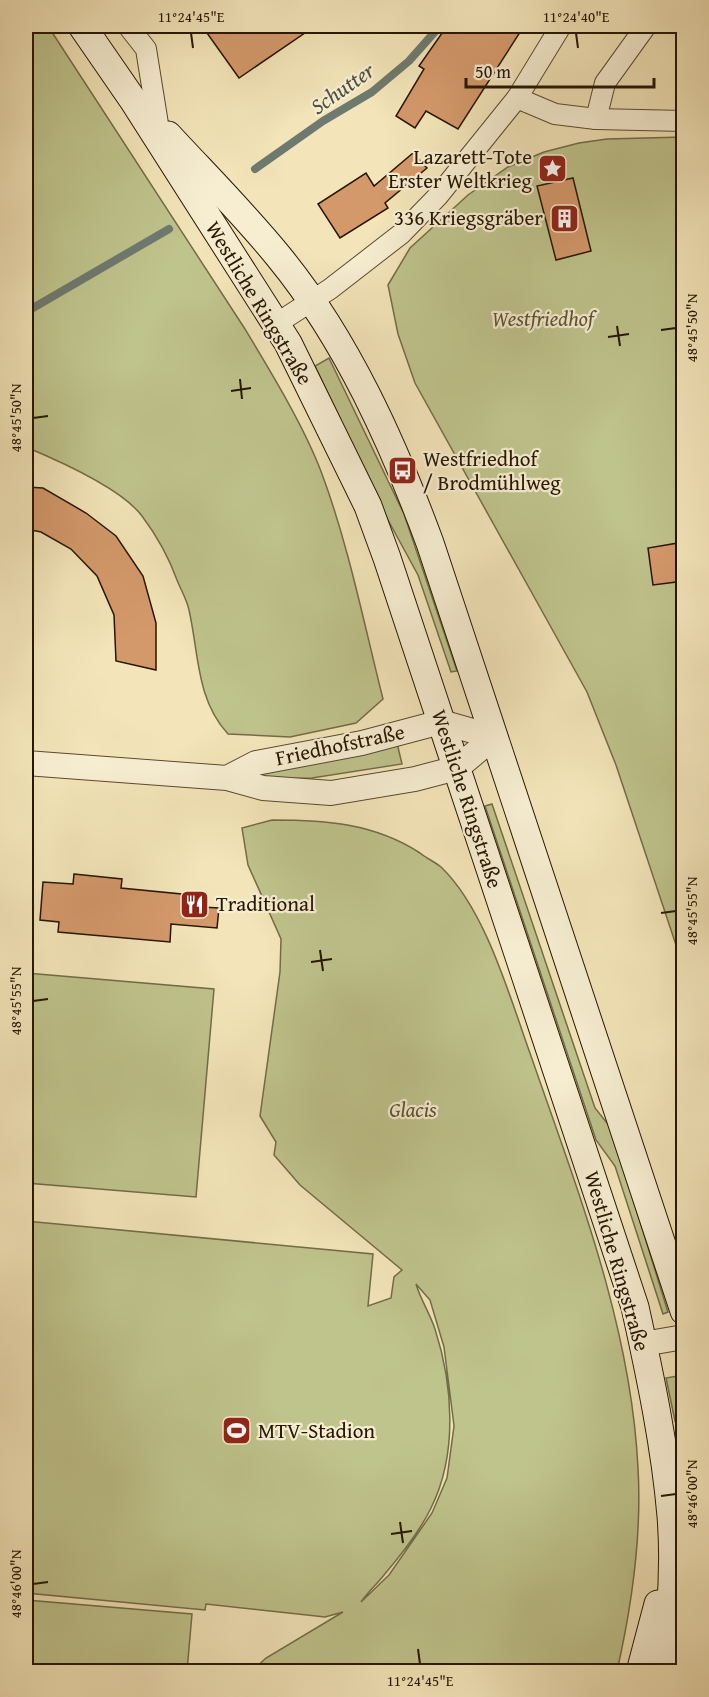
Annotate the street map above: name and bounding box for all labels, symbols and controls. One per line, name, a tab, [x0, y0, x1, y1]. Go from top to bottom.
text: 11°24'45"E	[158, 6, 225, 27]
text: 11°24'40"E	[543, 6, 610, 27]
scale bar	[466, 51, 654, 89]
water label: Schutter	[303, 54, 381, 122]
text: 50 m	[475, 58, 511, 85]
place label: Lazarett-Tote Erster Weltkrieg	[388, 141, 533, 196]
place icon: Lazarett-Tote Erster Weltkrieg	[537, 153, 569, 185]
place label: 336 Kriegsgräber	[394, 202, 543, 233]
building icon: 336 Kriegsgräber	[548, 202, 580, 234]
street label: Westliche Ringstraße	[198, 215, 321, 391]
text: 48°45'50"N	[681, 293, 702, 362]
park label: Westfriedhof	[492, 303, 598, 334]
text: 48°45'50"N	[5, 383, 26, 452]
place label: Westfriedhof / Brodmühlweg	[423, 443, 561, 498]
bus stop icon: Westfriedhof / Brodmühlweg	[386, 455, 418, 487]
street label: Westliche Ringstraße	[424, 706, 511, 892]
street label: Friedhofstraße	[272, 716, 408, 773]
text: 48°45'55"N	[681, 876, 702, 945]
restaurant icon: Traditional	[179, 888, 211, 920]
place label: Traditional	[216, 888, 315, 919]
text: 48°45'55"N	[5, 966, 26, 1035]
park label: Glacis	[389, 1094, 437, 1125]
street label: Westliche Ringstraße	[577, 1167, 658, 1355]
sports icon: MTV-Stadion	[221, 1415, 253, 1447]
place label: MTV-Stadion	[258, 1415, 375, 1446]
text: 48°46'00"N	[681, 1459, 702, 1528]
text: 48°46'00"N	[5, 1549, 26, 1618]
text: 11°24'45"E	[387, 1670, 454, 1691]

